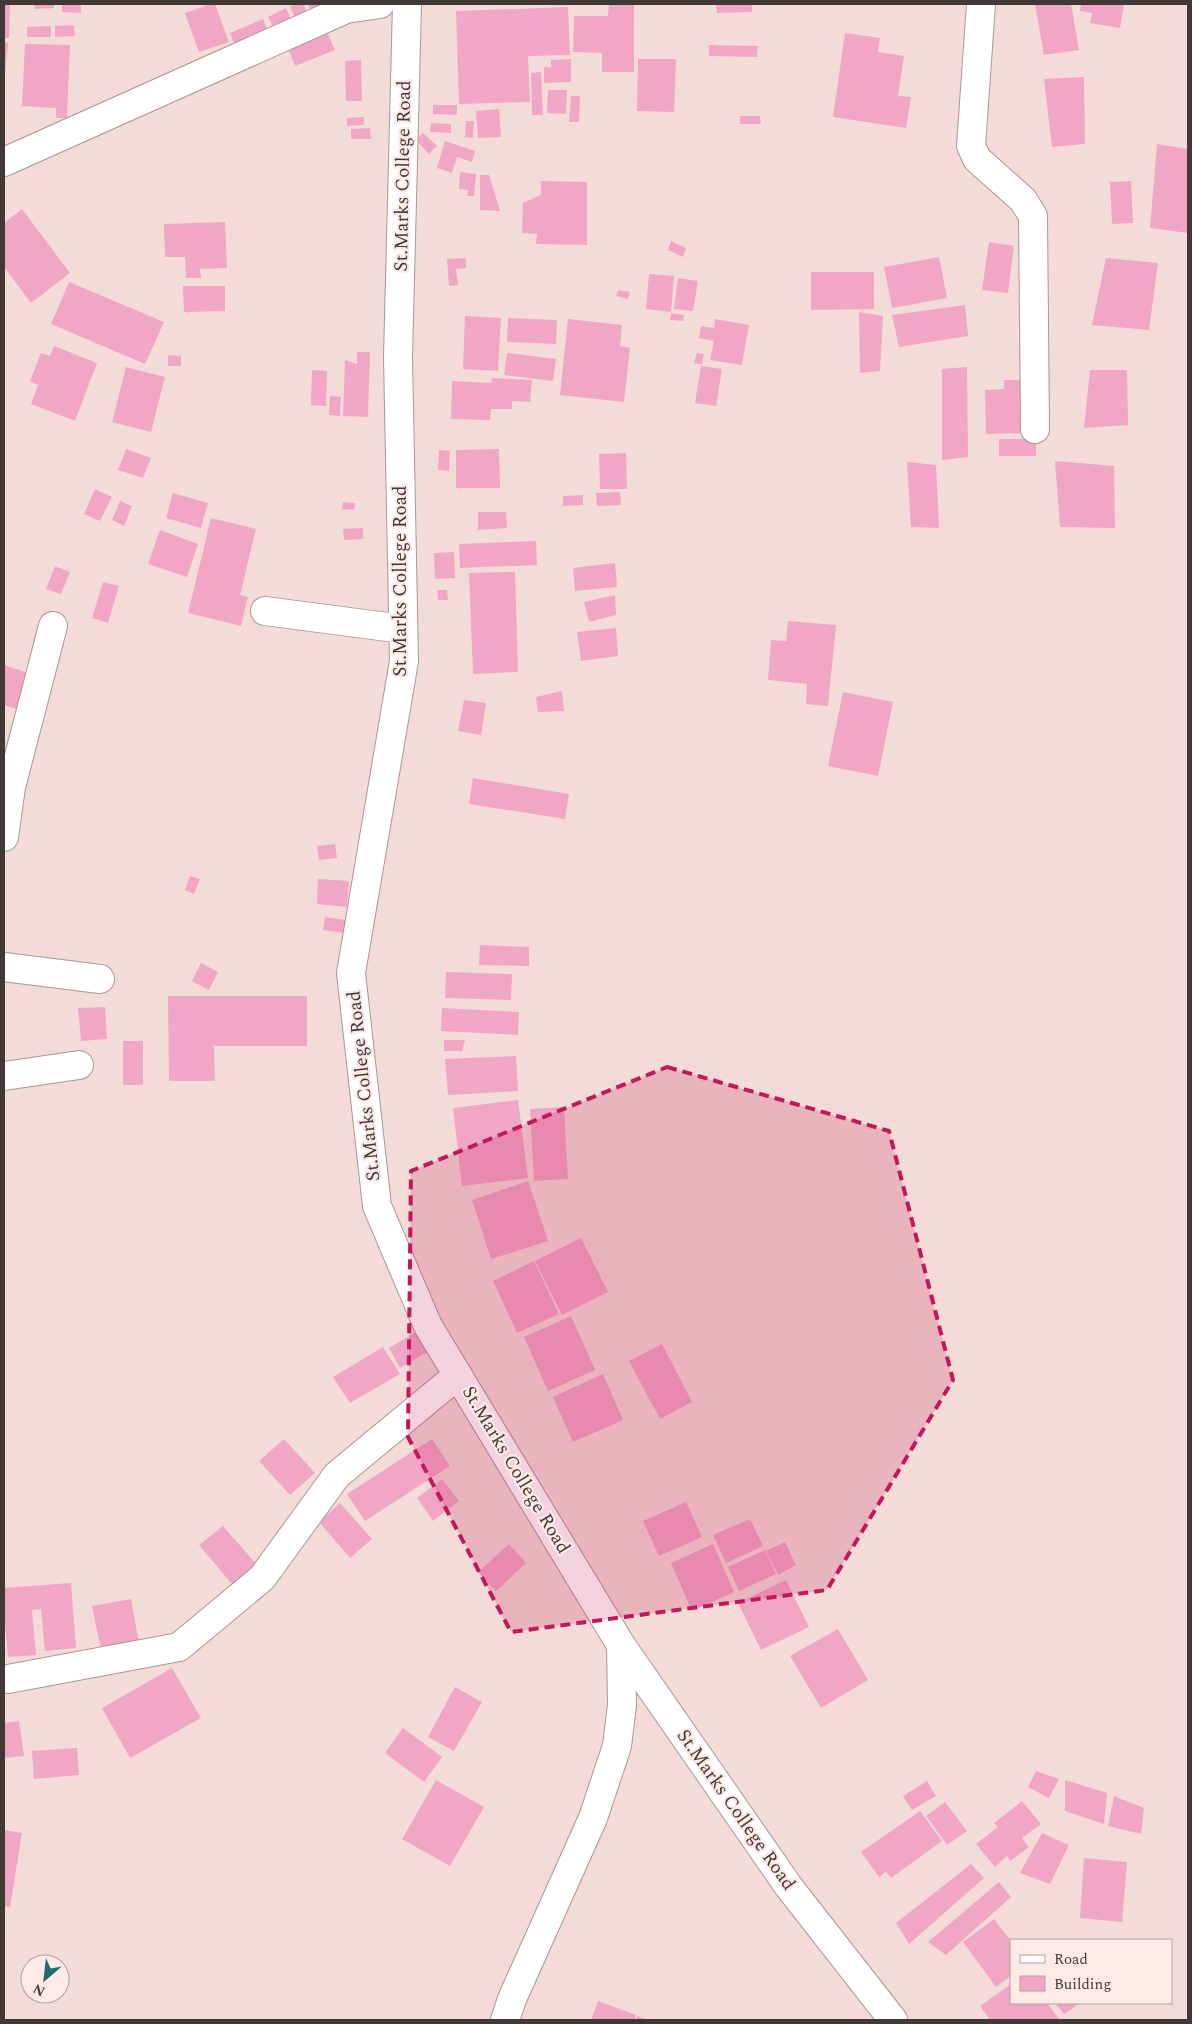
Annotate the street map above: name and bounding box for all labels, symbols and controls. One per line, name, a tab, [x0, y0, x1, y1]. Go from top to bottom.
street label: St.Marks College Road	[387, 80, 419, 272]
street label: St.Marks College Road	[386, 485, 415, 677]
street label: St.Marks College Road	[340, 989, 388, 1183]
street label: St.Marks College Road	[454, 1381, 578, 1559]
street label: St.Marks College Road	[669, 1723, 803, 1897]
legend	[1010, 1939, 1172, 2004]
text: Road	[1054, 1948, 1088, 1971]
north arrow	[20, 1954, 70, 2004]
text: Building	[1054, 1973, 1111, 1996]
text: N	[29, 1978, 49, 2002]

